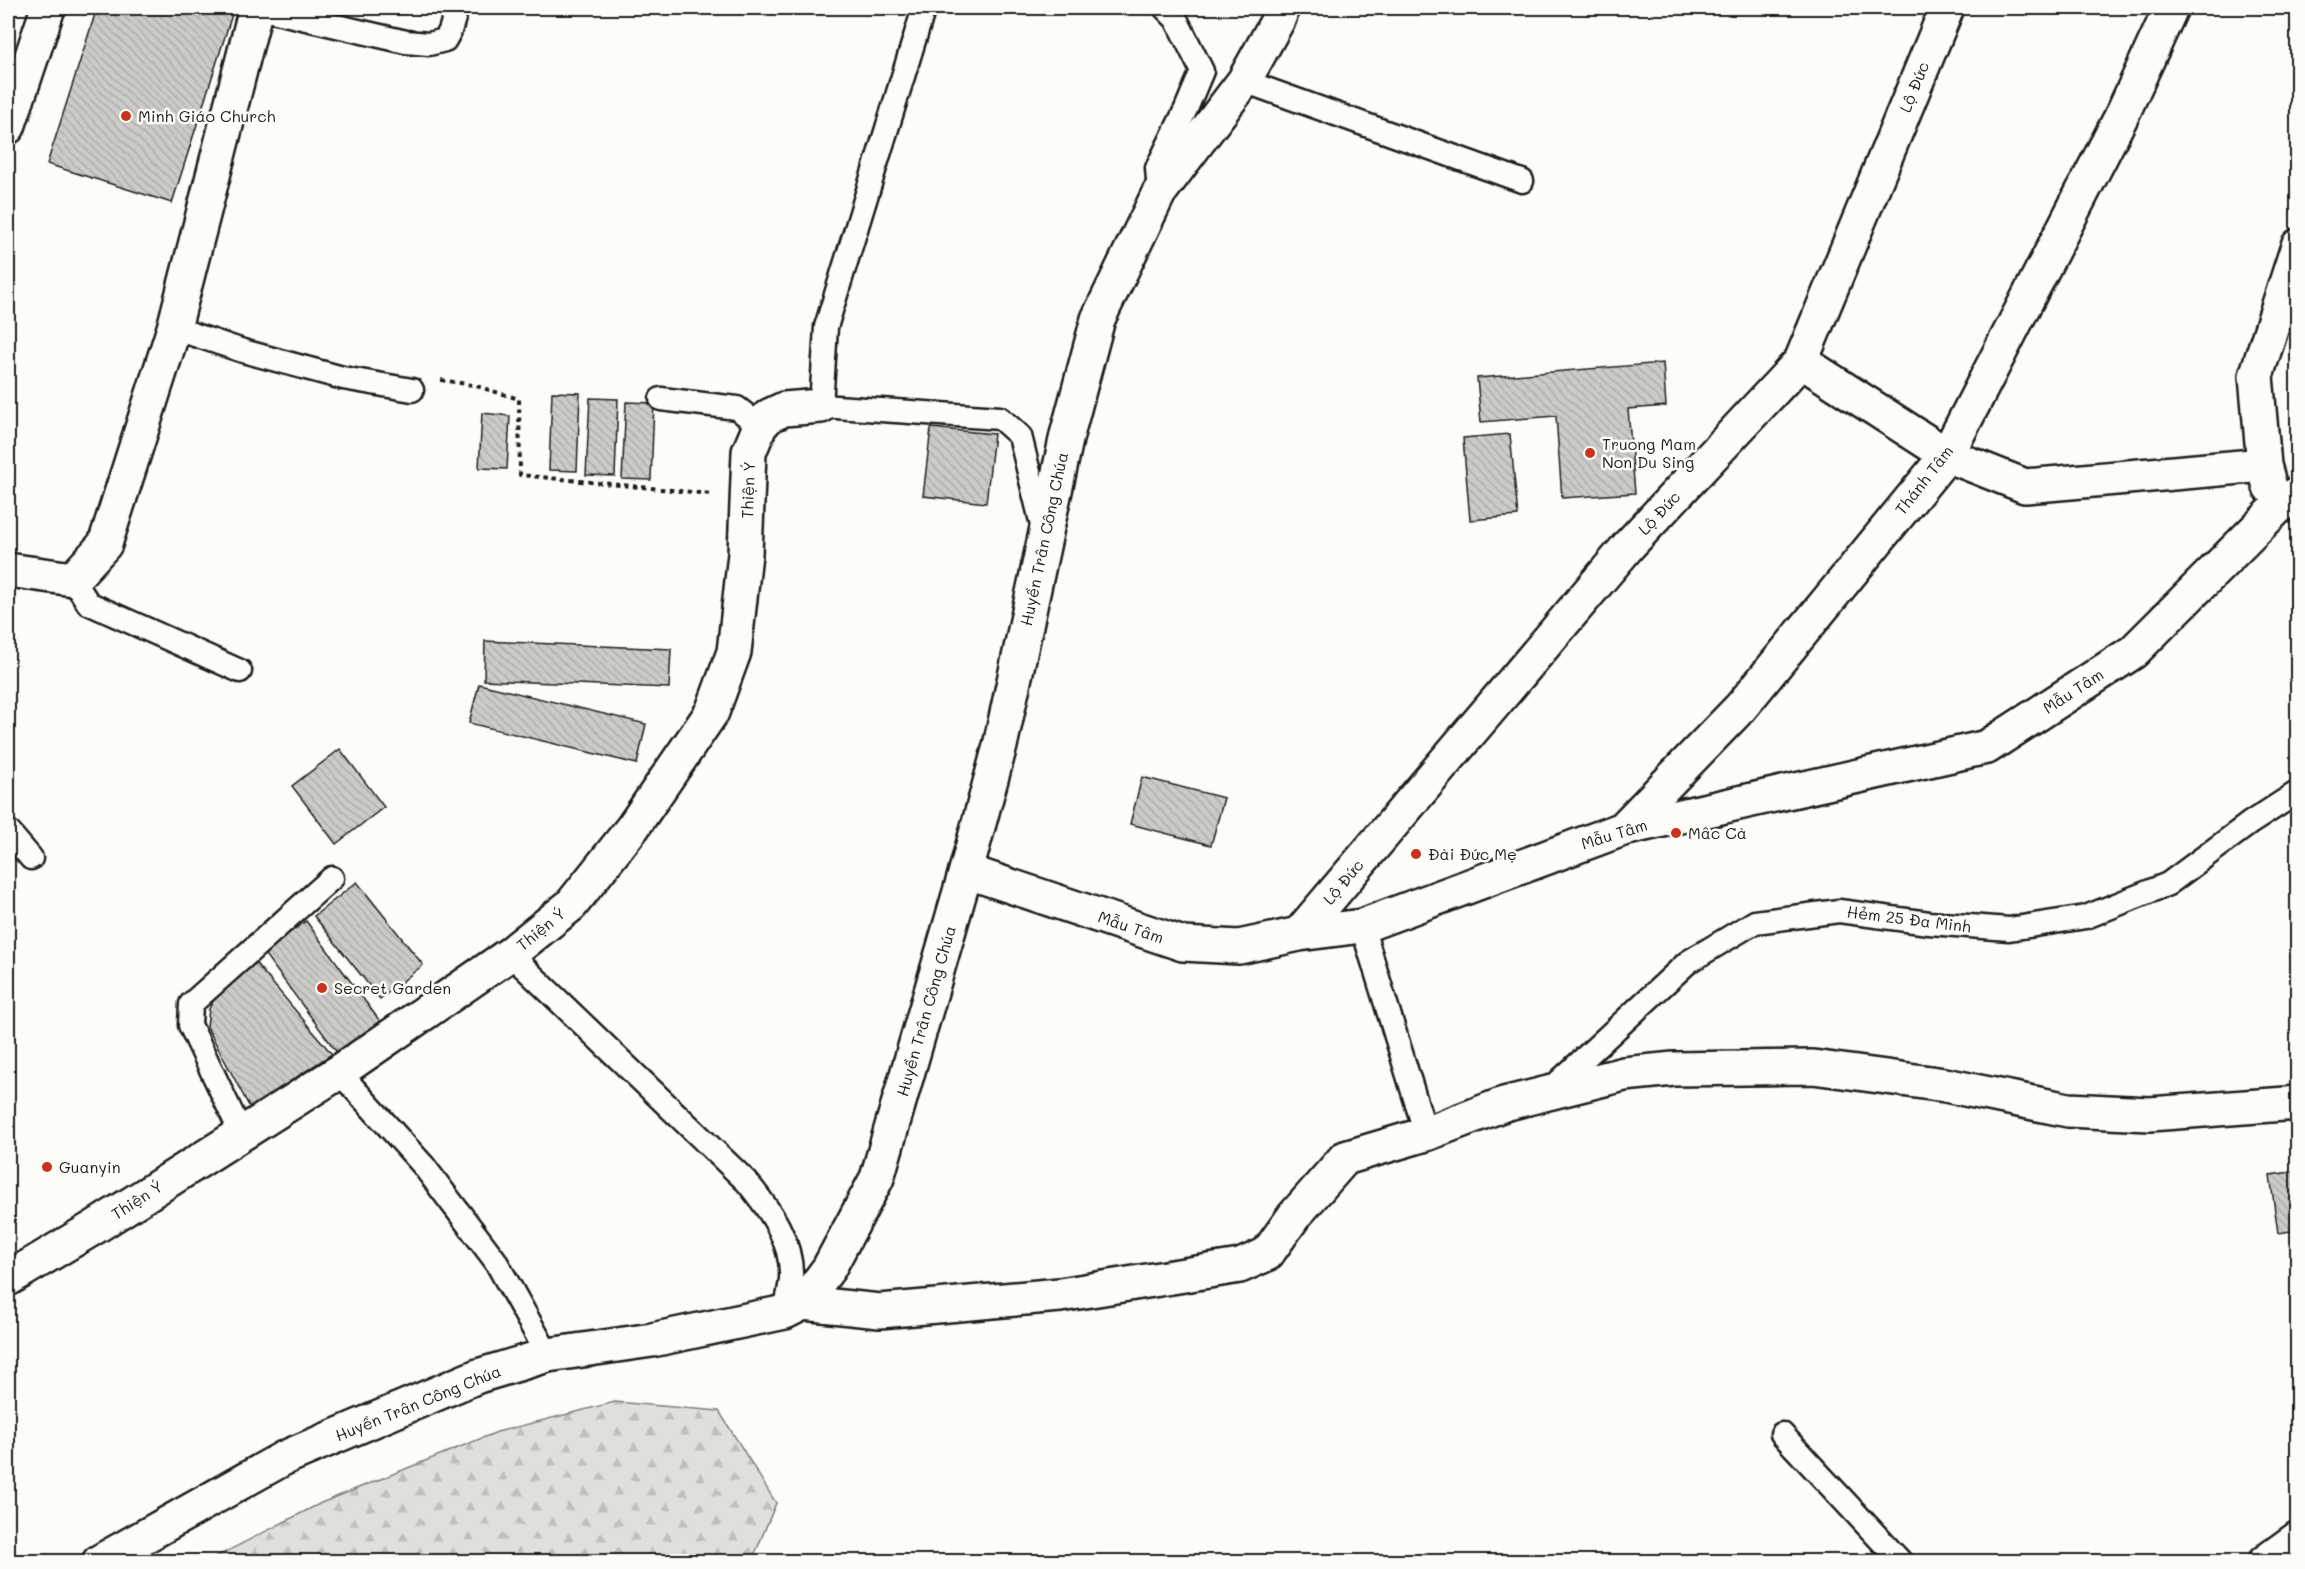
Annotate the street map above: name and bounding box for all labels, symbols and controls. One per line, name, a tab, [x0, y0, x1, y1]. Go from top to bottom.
street label: Lộ Đức	[1894, 58, 1933, 115]
place label: Minh Giáo Church	[138, 105, 276, 126]
marker: Minh Giáo Church	[119, 109, 133, 123]
place label: Truong Mam Non Du Sing	[1602, 433, 1696, 472]
street label: Thánh Tâm	[1890, 441, 1957, 519]
marker: Truong Mam Non Du Sing	[1583, 446, 1597, 460]
street label: Huyền Trân Công Chúa	[1015, 450, 1072, 627]
street label: Thiện Ý	[736, 461, 759, 519]
street label: Lộ Đức	[1633, 486, 1684, 539]
street label: Mẫu Tâm	[2038, 663, 2107, 718]
street label: Mẫu Tâm	[1578, 814, 1650, 854]
place label: Mâc Cà	[1688, 822, 1747, 843]
marker: Mâc Cà	[1669, 826, 1683, 840]
place label: Đài Đức Mẹ	[1428, 843, 1517, 864]
marker: Đài Đức Mẹ	[1409, 847, 1423, 861]
street label: Lộ Đức	[1318, 855, 1368, 909]
street label: Hẻm 25 Đa Minh	[1846, 900, 1972, 937]
street label: Thiện Ý	[512, 902, 570, 955]
street label: Mẫu Tâm	[1095, 905, 1167, 948]
street label: Huyền Trân Công Chúa	[891, 923, 960, 1099]
place label: Secret Garden	[334, 977, 451, 998]
marker: Secret Garden	[315, 981, 329, 995]
place label: Guanyin	[59, 1156, 121, 1177]
marker: Guanyin	[40, 1160, 54, 1174]
street label: Thiện Ý	[107, 1175, 166, 1224]
street label: Huyền Trân Công Chúa	[332, 1360, 504, 1445]

